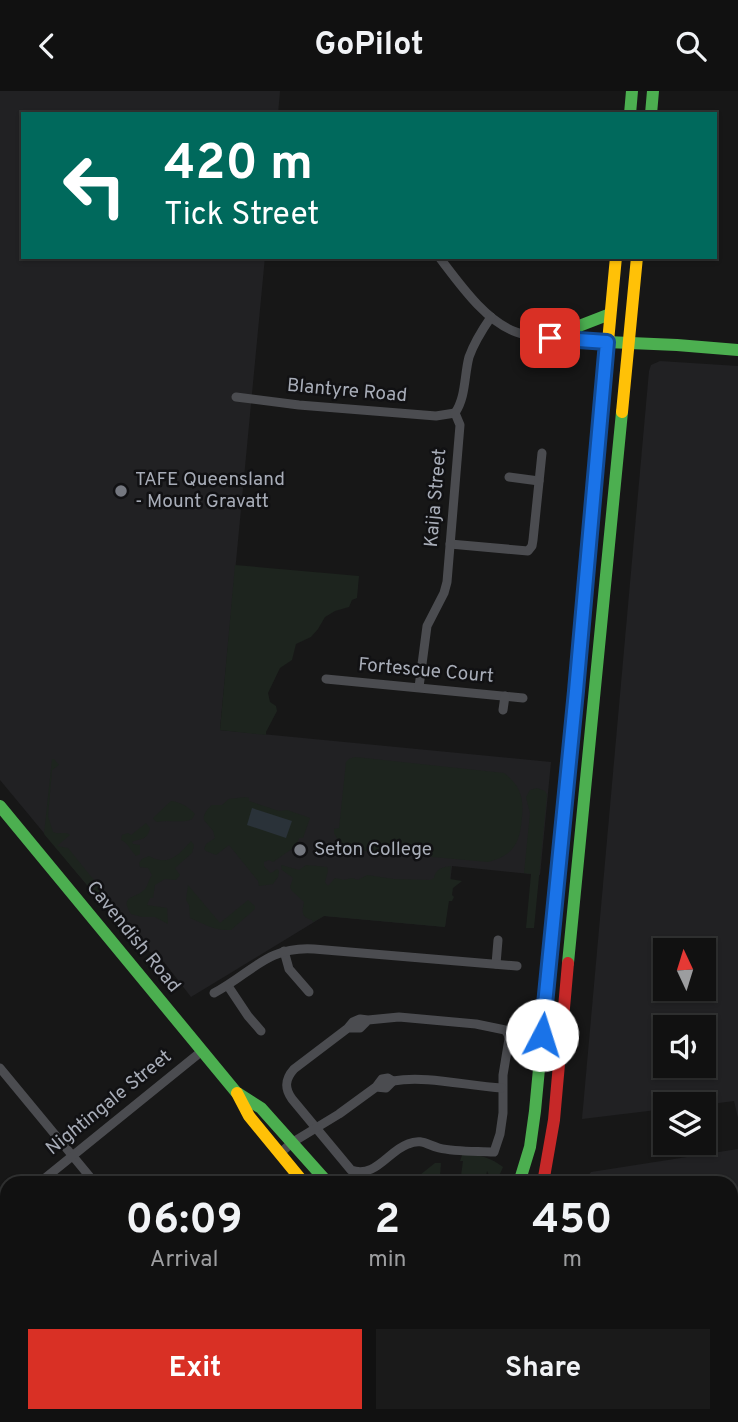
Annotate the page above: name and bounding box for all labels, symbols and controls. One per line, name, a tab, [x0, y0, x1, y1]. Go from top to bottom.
text: GoPilot	[314, 26, 424, 66]
icon: back	[28, 27, 66, 65]
icon: search	[672, 27, 710, 65]
text: 420 m	[164, 135, 313, 197]
icon: left	[49, 140, 140, 231]
text: Tick Street	[164, 196, 319, 236]
pin	[520, 308, 580, 368]
icon: arrive	[531, 319, 569, 357]
street label: Blantyre Road	[286, 374, 408, 408]
street label: Kaija Street	[420, 448, 452, 548]
place label: TAFE Queensland - Mount Gravatt	[135, 468, 285, 514]
marker: TAFE Queensland - Mount Gravatt	[113, 483, 129, 499]
street label: Fortescue Court	[357, 653, 495, 689]
place label: Seton College	[314, 838, 432, 862]
marker: Seton College	[292, 842, 308, 858]
street label: Cavendish Road	[81, 876, 185, 998]
north arrow	[653, 938, 716, 1001]
map controls	[653, 938, 716, 1155]
position arrow	[505, 998, 579, 1072]
button: sound	[653, 1015, 716, 1078]
street label: Nightingale Street	[41, 1045, 177, 1161]
button: layers	[653, 1092, 716, 1155]
text: 06:09	[126, 1195, 243, 1248]
text: 2	[375, 1195, 400, 1248]
text: 450	[532, 1195, 612, 1248]
text: Arrival	[150, 1246, 218, 1275]
text: min	[368, 1246, 407, 1275]
text: m	[563, 1246, 582, 1275]
button: Exit	[28, 1329, 362, 1409]
button: Share	[376, 1329, 710, 1409]

